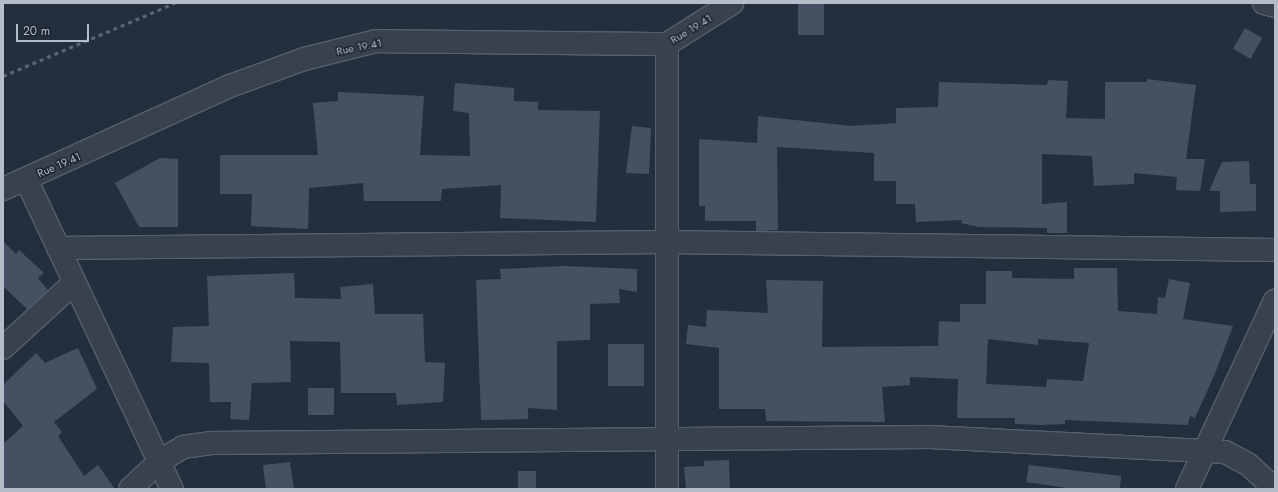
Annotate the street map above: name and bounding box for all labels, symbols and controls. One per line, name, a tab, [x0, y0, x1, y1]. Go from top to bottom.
street label: Rue 19.41	[668, 11, 714, 47]
scale bar	[18, 16, 91, 42]
text: 20 m	[23, 22, 50, 40]
street label: Rue 19.41	[335, 36, 383, 58]
street label: Rue 19.41	[35, 150, 83, 180]

